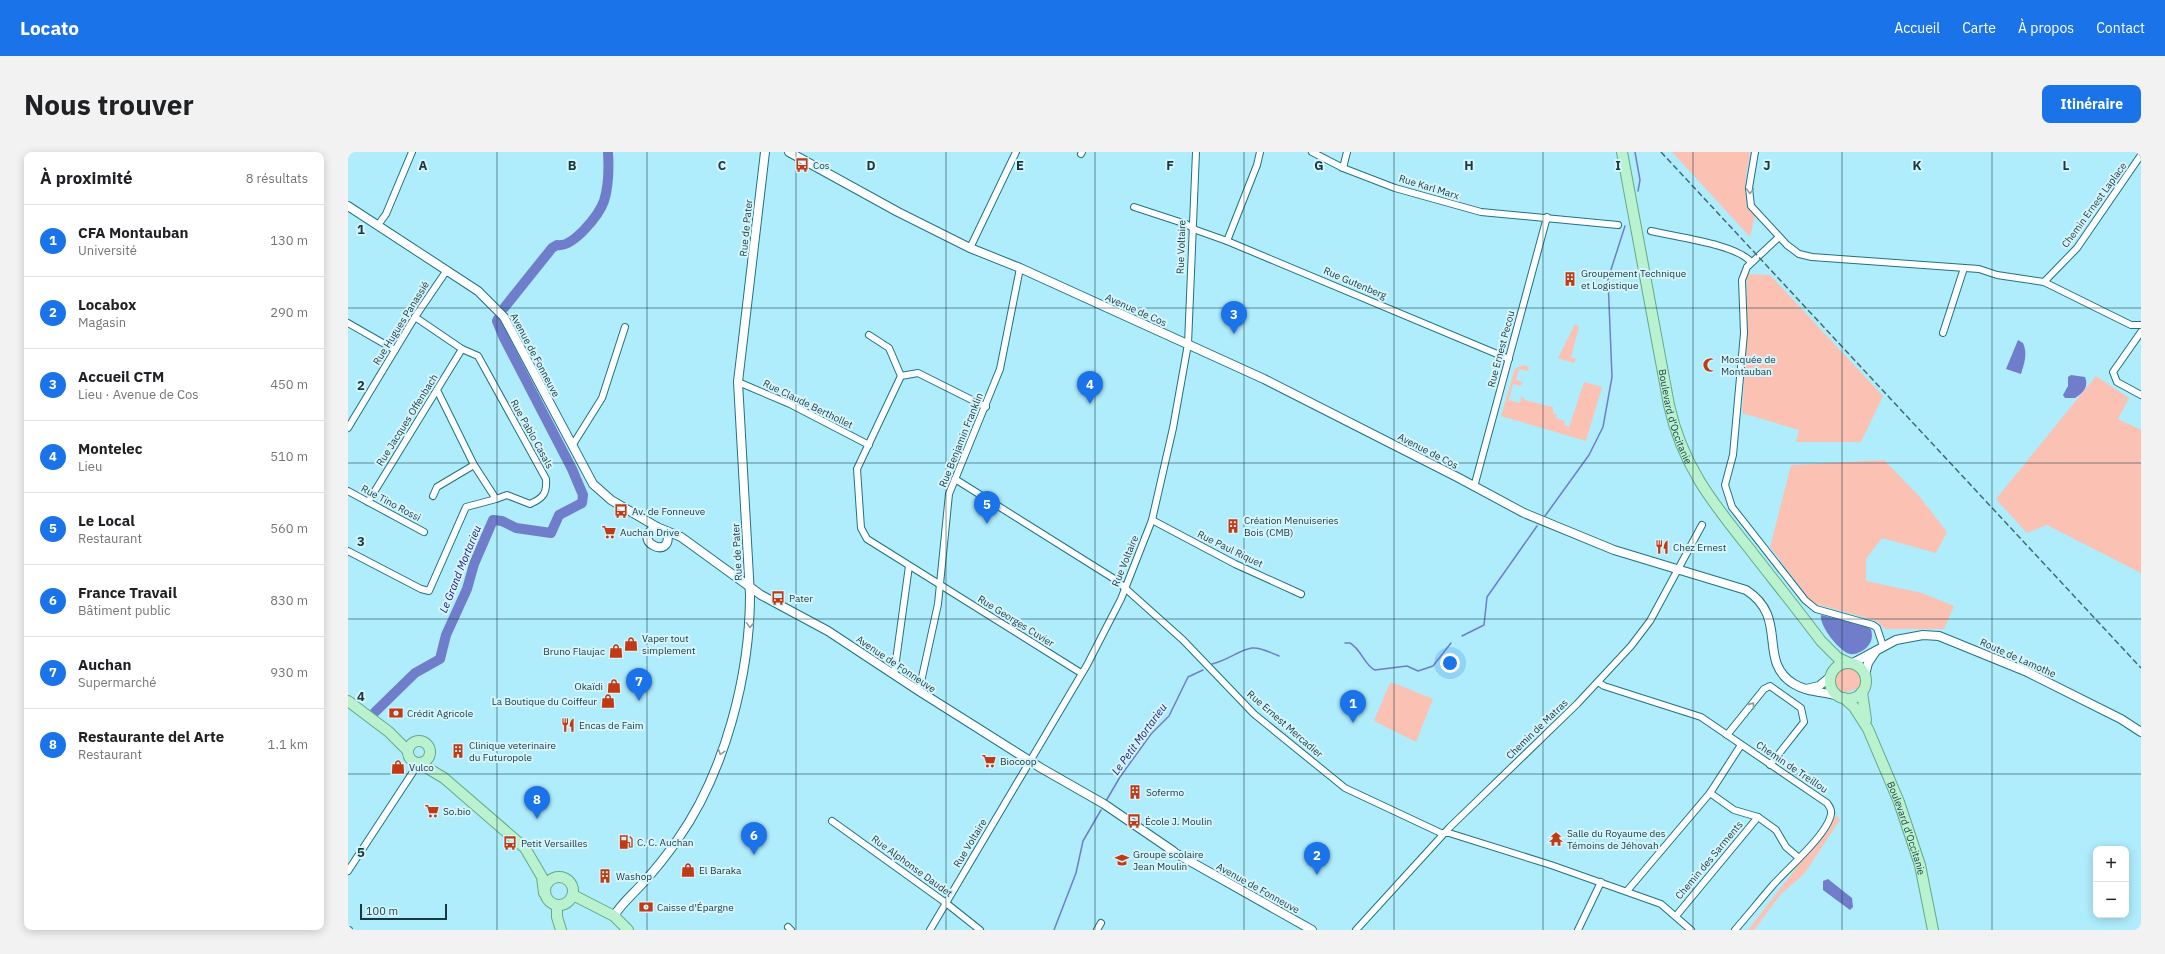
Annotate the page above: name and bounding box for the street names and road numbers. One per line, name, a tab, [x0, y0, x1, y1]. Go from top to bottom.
street label: Chemin Ernest Laplace	[2059, 160, 2129, 250]
street label: Rue Karl Marx	[1397, 172, 1461, 202]
street label: Rue de Pater	[737, 198, 756, 257]
street label: Rue Voltaire	[1174, 219, 1188, 274]
street label: Rue Gutenberg	[1322, 264, 1389, 302]
street label: Rue Hugues Panassié	[370, 278, 432, 367]
street label: Avenue de Cos	[1103, 291, 1169, 329]
street label: Rue Ernest Pecou	[1485, 309, 1517, 389]
street label: Avenue de Fonneuve	[507, 311, 563, 400]
street label: Boulevard d'Occitanie	[1656, 368, 1696, 466]
street label: Rue Jacques Offenbach	[373, 372, 441, 468]
street label: Rue Claude Berthollet	[761, 377, 856, 432]
street label: Rue Benjamin Franklin	[936, 391, 986, 489]
street label: Rue Pablo Casals	[508, 397, 556, 471]
street label: Avenue de Cos	[1396, 430, 1460, 472]
street label: Rue Tino Rossi	[359, 482, 423, 524]
street label: Rue de Pater	[729, 523, 745, 581]
street label: Rue Paul Riquet	[1195, 528, 1265, 571]
street label: Rue Voltaire	[1109, 533, 1141, 589]
street label: Rue Georges Cuvier	[975, 592, 1057, 650]
street label: Avenue de Fonneuve	[854, 633, 939, 696]
street label: Route de Lamothe	[1978, 635, 2058, 681]
street label: Rue Ernest Mercadier	[1244, 687, 1326, 761]
street label: Chemin de Matras	[1503, 696, 1571, 762]
street label: Chemin de Treillou	[1754, 738, 1830, 796]
street label: Boulevard d'Occitanie	[1884, 779, 1928, 876]
street label: Rue Voltaire	[950, 816, 990, 870]
street label: Chemin des Sarments	[1672, 818, 1746, 902]
street label: Rue Alphonse Daudet	[869, 832, 955, 900]
street label: Avenue de Fonneuve	[1214, 860, 1302, 917]

